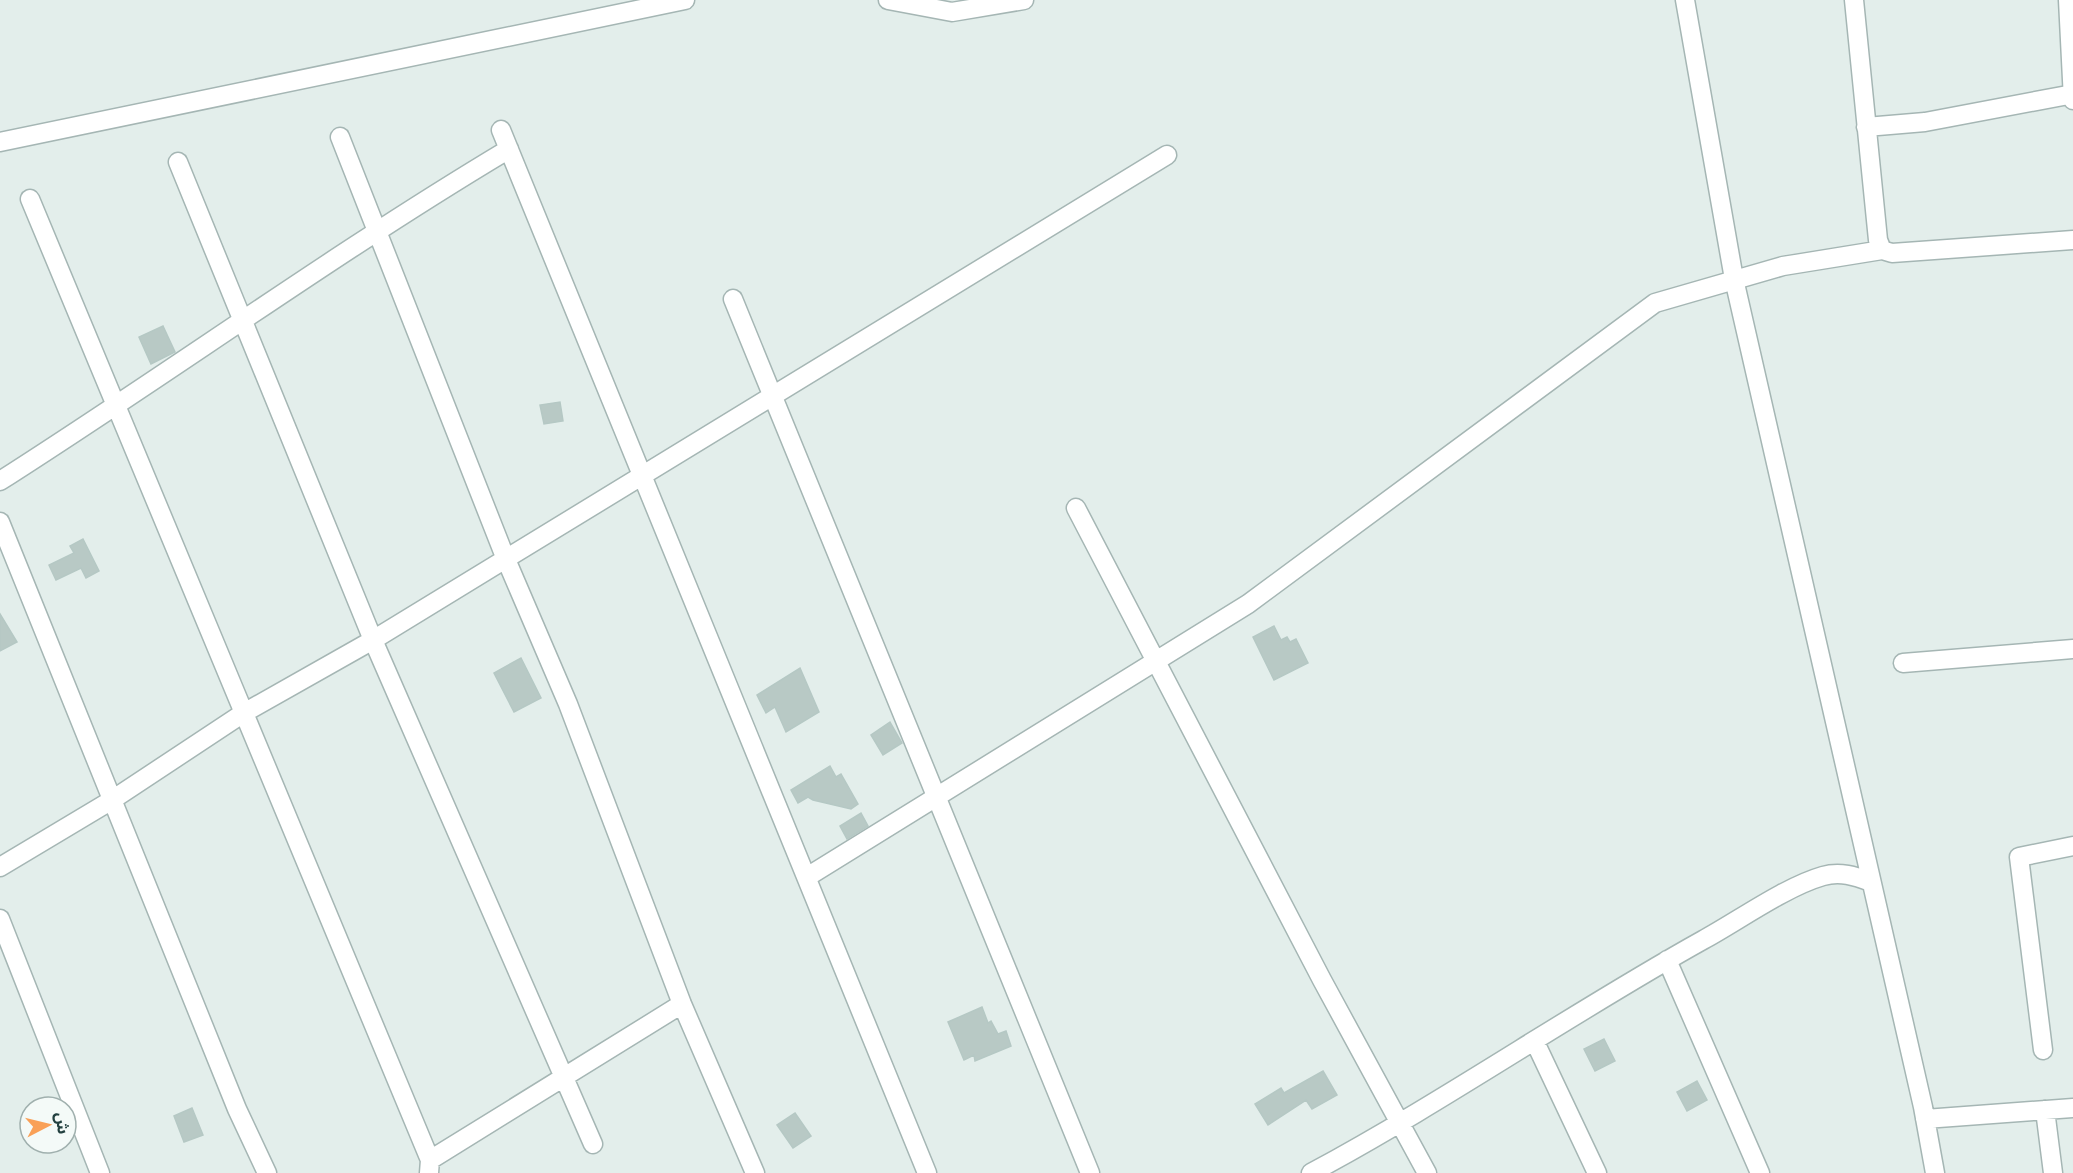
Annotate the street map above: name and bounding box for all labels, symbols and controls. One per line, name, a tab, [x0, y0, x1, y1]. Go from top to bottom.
north arrow	[18, 1095, 78, 1155]
text: ش	[50, 1111, 76, 1136]

